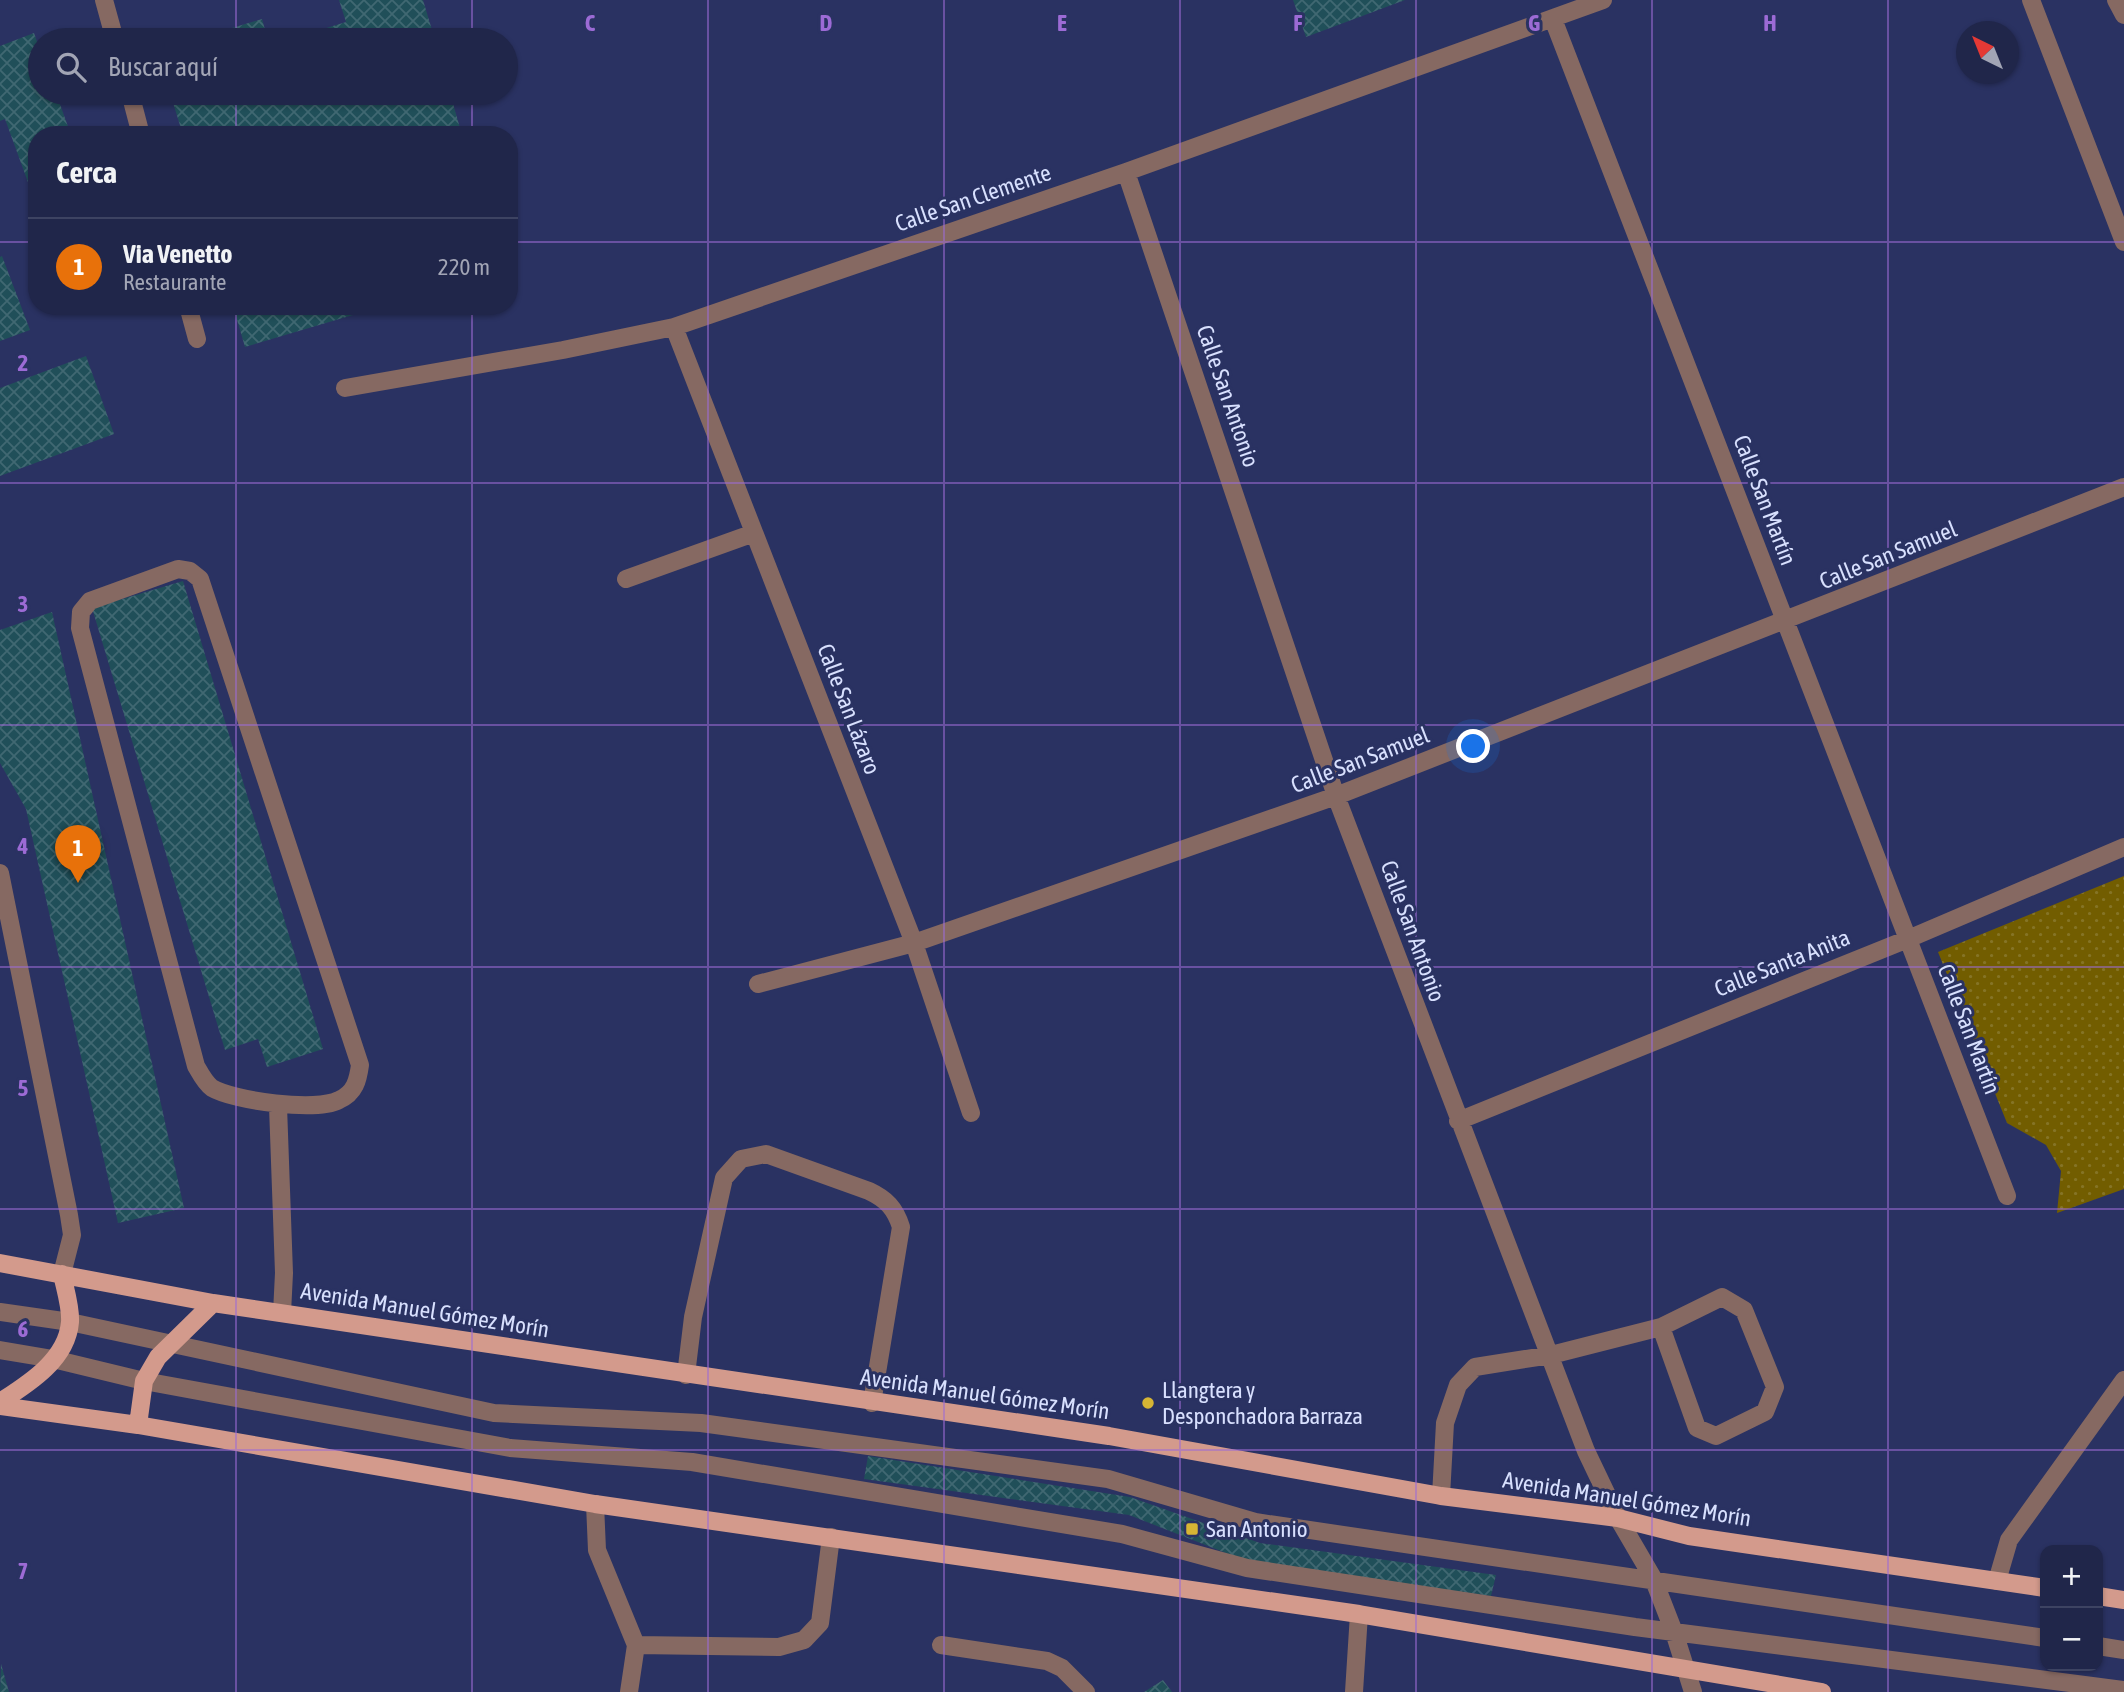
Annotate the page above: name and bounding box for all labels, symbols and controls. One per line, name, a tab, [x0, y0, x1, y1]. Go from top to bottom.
text: C	[585, 10, 596, 36]
text: D	[820, 10, 833, 36]
text: E	[1057, 10, 1067, 36]
text: F	[1293, 10, 1303, 36]
text: G	[1528, 10, 1540, 36]
text: H	[1763, 10, 1777, 36]
north arrow	[1956, 21, 2019, 84]
search box	[28, 28, 518, 105]
icon: search	[52, 48, 90, 86]
text: Buscar aquí	[108, 52, 218, 82]
text: Cerca	[56, 155, 117, 189]
street label: Calle San Clemente	[892, 159, 1054, 237]
text: Via Venetto	[123, 239, 233, 269]
text: 1	[74, 254, 84, 280]
text: 220 m	[438, 254, 490, 280]
text: Restaurante	[123, 269, 227, 295]
street label: Calle San Antonio	[1192, 322, 1264, 470]
text: 2	[18, 350, 28, 376]
street label: Calle San Martín	[1728, 431, 1802, 569]
street label: Calle San Samuel	[1816, 516, 1960, 594]
text: 3	[18, 591, 28, 617]
street label: Calle San Lázaro	[812, 640, 886, 778]
street label: Calle San Samuel	[1287, 722, 1433, 798]
your location	[1456, 729, 1490, 763]
pin: 1	[55, 825, 101, 883]
text: 4	[17, 833, 29, 859]
street label: Calle San Antonio	[1375, 857, 1451, 1005]
street label: Calle Santa Anita	[1711, 924, 1853, 1002]
street label: Calle San Martín	[1932, 960, 2006, 1098]
text: 5	[18, 1075, 29, 1101]
street label: Avenida Manuel Gómez Morín	[299, 1278, 551, 1342]
text: 6	[18, 1316, 29, 1342]
street label: Avenida Manuel Gómez Morín	[859, 1364, 1111, 1424]
place label: Llangtera y Desponchadora Barraza	[1162, 1377, 1363, 1429]
marker: Llangtera y Desponchadora Barraza	[1140, 1395, 1156, 1411]
street label: Avenida Manuel Gómez Morín	[1501, 1467, 1753, 1531]
place label: San Antonio	[1206, 1516, 1308, 1542]
marker: San Antonio	[1184, 1521, 1200, 1537]
map controls	[2040, 1545, 2103, 1671]
button: +	[2040, 1545, 2103, 1608]
text: 7	[18, 1558, 28, 1584]
button: −	[2040, 1608, 2103, 1671]

